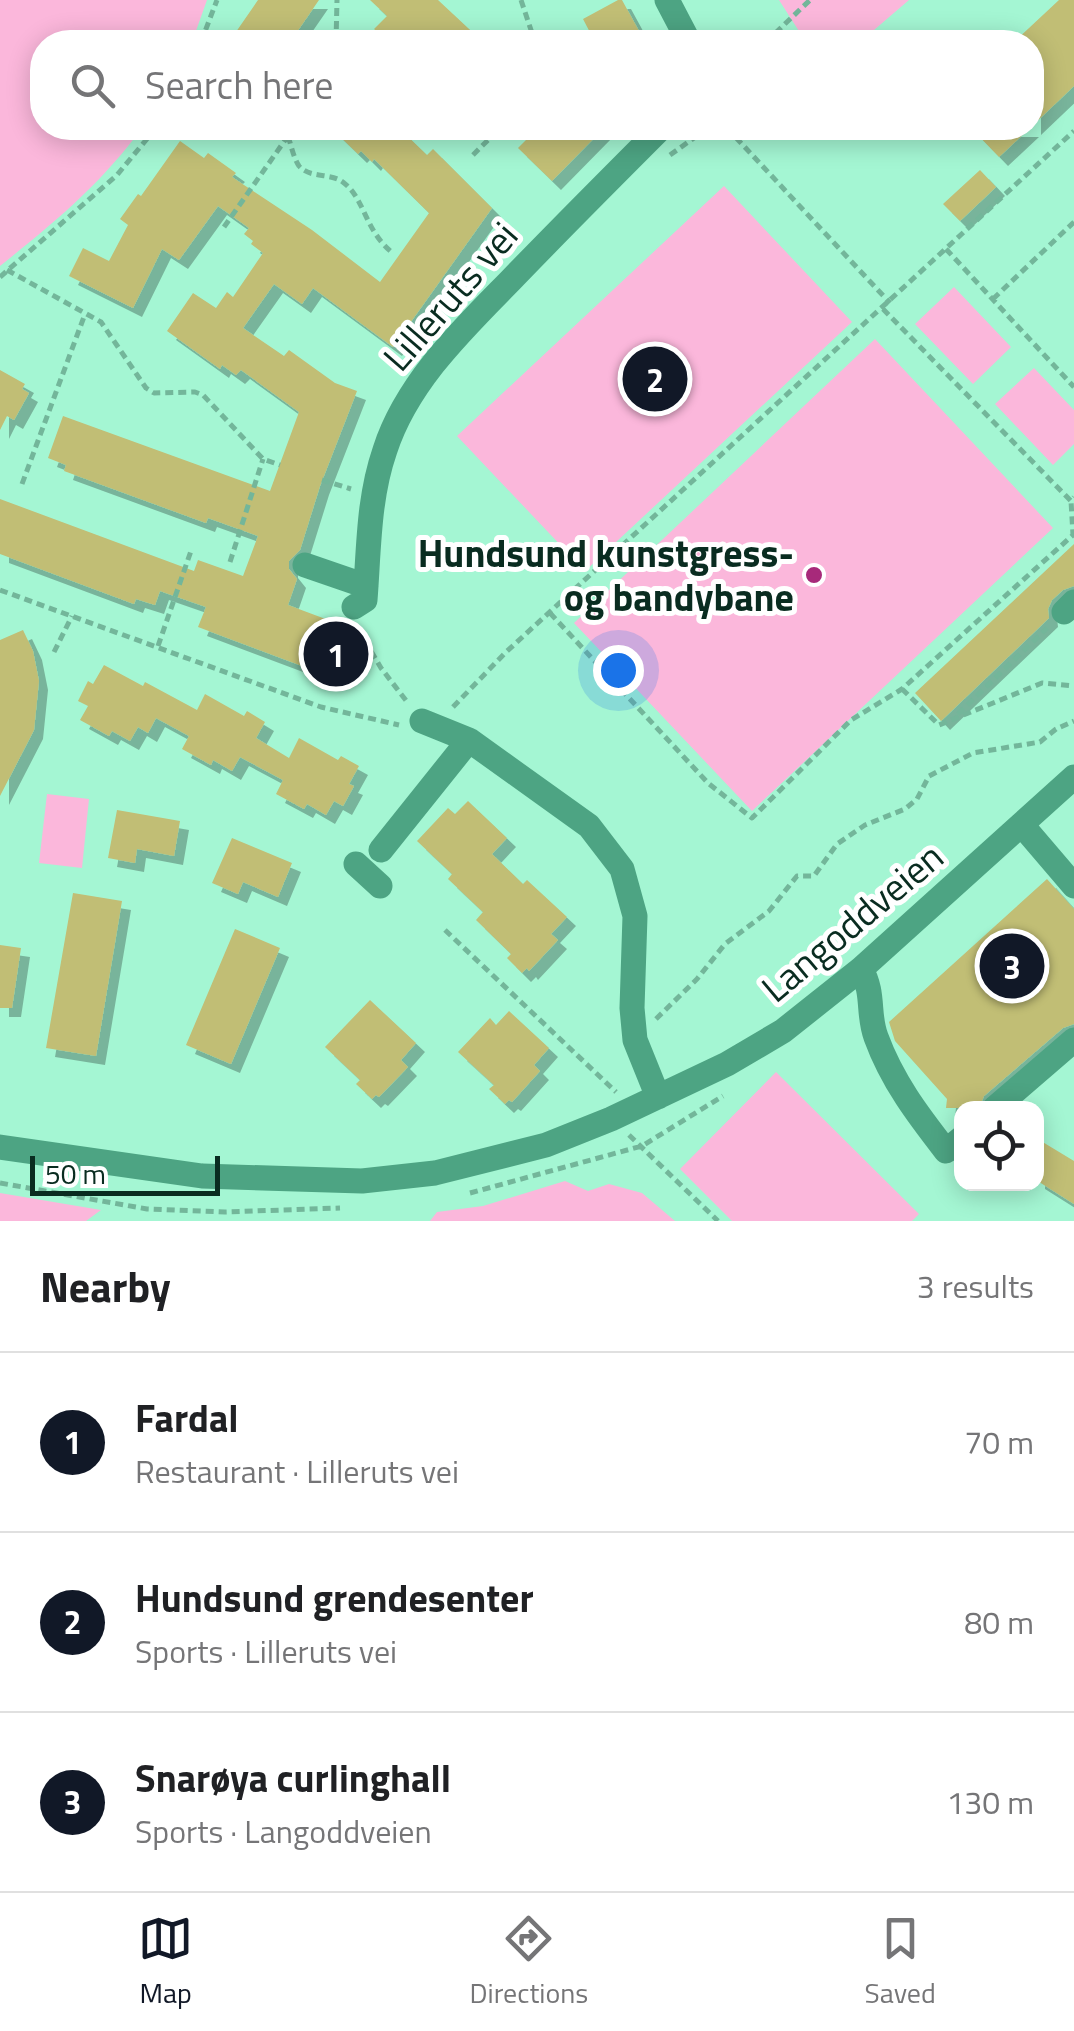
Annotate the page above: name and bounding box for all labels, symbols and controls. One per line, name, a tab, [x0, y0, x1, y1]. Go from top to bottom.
search box	[30, 30, 1044, 140]
text: Search here	[145, 56, 333, 114]
icon: search	[65, 58, 120, 113]
street label: Lilleruts vei	[369, 209, 531, 383]
pin: 2	[622, 342, 688, 416]
place label: Hundsund kunstgress- og bandybane	[418, 524, 794, 626]
marker: Hundsund kunstgress- og bandybane	[803, 564, 825, 586]
pin: 1	[304, 616, 368, 692]
your location	[593, 645, 644, 696]
street label: Langoddveien	[748, 828, 956, 1016]
pin: 3	[980, 928, 1044, 1004]
map controls	[954, 1101, 1044, 1191]
button: locate	[954, 1101, 1044, 1191]
scale bar	[30, 1151, 220, 1196]
text: 50 m	[45, 1152, 106, 1195]
text: Nearby	[40, 1254, 171, 1318]
text: 3 results	[917, 1262, 1034, 1310]
text: Fardal	[135, 1389, 239, 1447]
text: 1	[64, 1418, 81, 1466]
text: 70 m	[964, 1418, 1034, 1466]
text: Restaurant · Lilleruts vei	[135, 1447, 459, 1495]
text: Hundsund grendesenter	[135, 1569, 534, 1627]
text: 2	[64, 1598, 81, 1646]
text: 80 m	[964, 1598, 1034, 1646]
text: Sports · Lilleruts vei	[135, 1627, 397, 1675]
text: Snarøya curlinghall	[135, 1749, 451, 1807]
text: 3	[64, 1778, 81, 1826]
text: 130 m	[946, 1778, 1034, 1826]
text: Sports · Langoddveien	[135, 1807, 432, 1855]
tab: Map	[138, 1911, 193, 2014]
tab: Directions	[469, 1911, 588, 2014]
tab: Saved	[865, 1911, 936, 2014]

